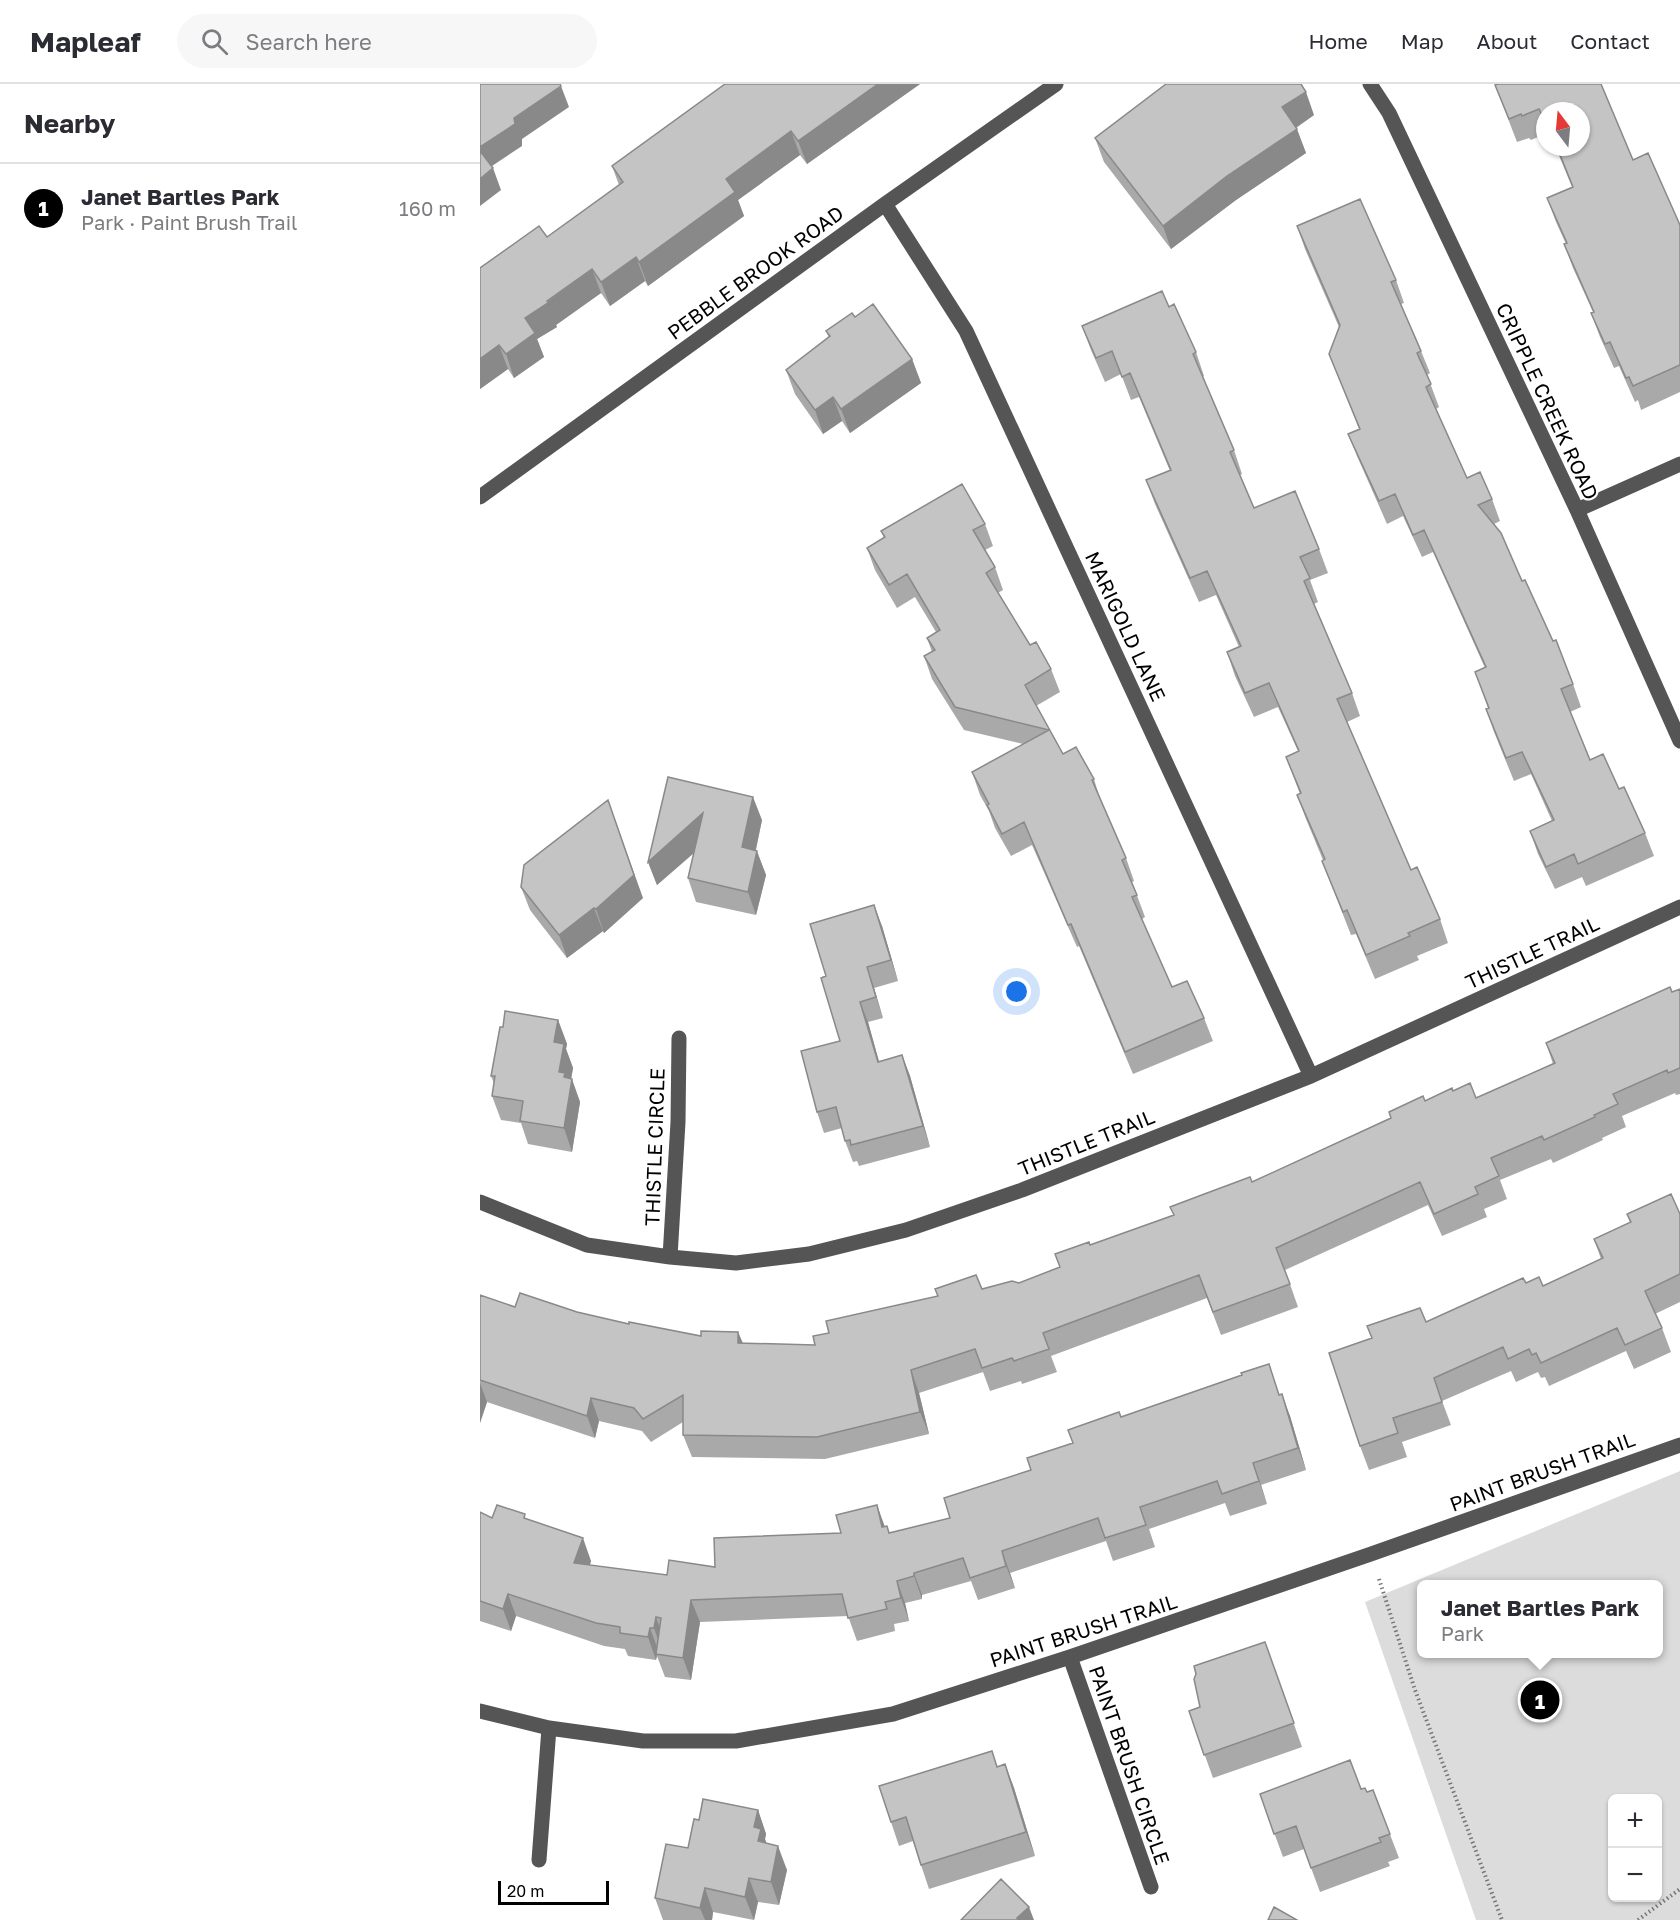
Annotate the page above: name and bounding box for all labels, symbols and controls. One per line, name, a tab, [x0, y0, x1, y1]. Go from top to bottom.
search box	[177, 14, 597, 68]
text: Mapleaf	[30, 25, 141, 58]
icon: search	[198, 25, 231, 58]
text: Search here	[246, 28, 372, 55]
text: Home	[1308, 28, 1368, 54]
text: Map	[1401, 28, 1444, 54]
text: About	[1477, 28, 1537, 54]
text: Contact	[1570, 28, 1650, 54]
north arrow	[1536, 102, 1590, 156]
text: Nearby	[24, 108, 115, 139]
text: Janet Bartles Park	[81, 183, 279, 210]
text: 1	[38, 196, 49, 220]
text: 160 m	[399, 196, 456, 220]
street label: PEBBLE BROOK ROAD	[662, 200, 848, 344]
text: Park · Paint Brush Trail	[81, 210, 297, 234]
street label: CRIPPLE CREEK ROAD	[1492, 299, 1604, 503]
street label: MARIGOLD LANE	[1081, 547, 1171, 705]
street label: THISTLE TRAIL	[1461, 911, 1603, 993]
your location	[1002, 977, 1031, 1006]
street label: THISTLE CIRCLE	[639, 1068, 669, 1226]
street label: THISTLE TRAIL	[1014, 1104, 1158, 1180]
street label: PAINT BRUSH TRAIL	[1446, 1426, 1638, 1516]
popup	[1417, 1580, 1663, 1658]
street label: PAINT BRUSH TRAIL	[986, 1588, 1180, 1672]
text: Janet Bartles Park	[1441, 1594, 1639, 1621]
text: Park	[1441, 1621, 1484, 1645]
street label: PAINT BRUSH CIRCLE	[1085, 1662, 1175, 1868]
pin: 1	[1520, 1678, 1560, 1722]
map controls	[1608, 1794, 1662, 1902]
button: +	[1608, 1794, 1662, 1848]
button: −	[1608, 1848, 1662, 1902]
scale bar	[498, 1878, 609, 1906]
text: 20 m	[507, 1881, 544, 1901]

